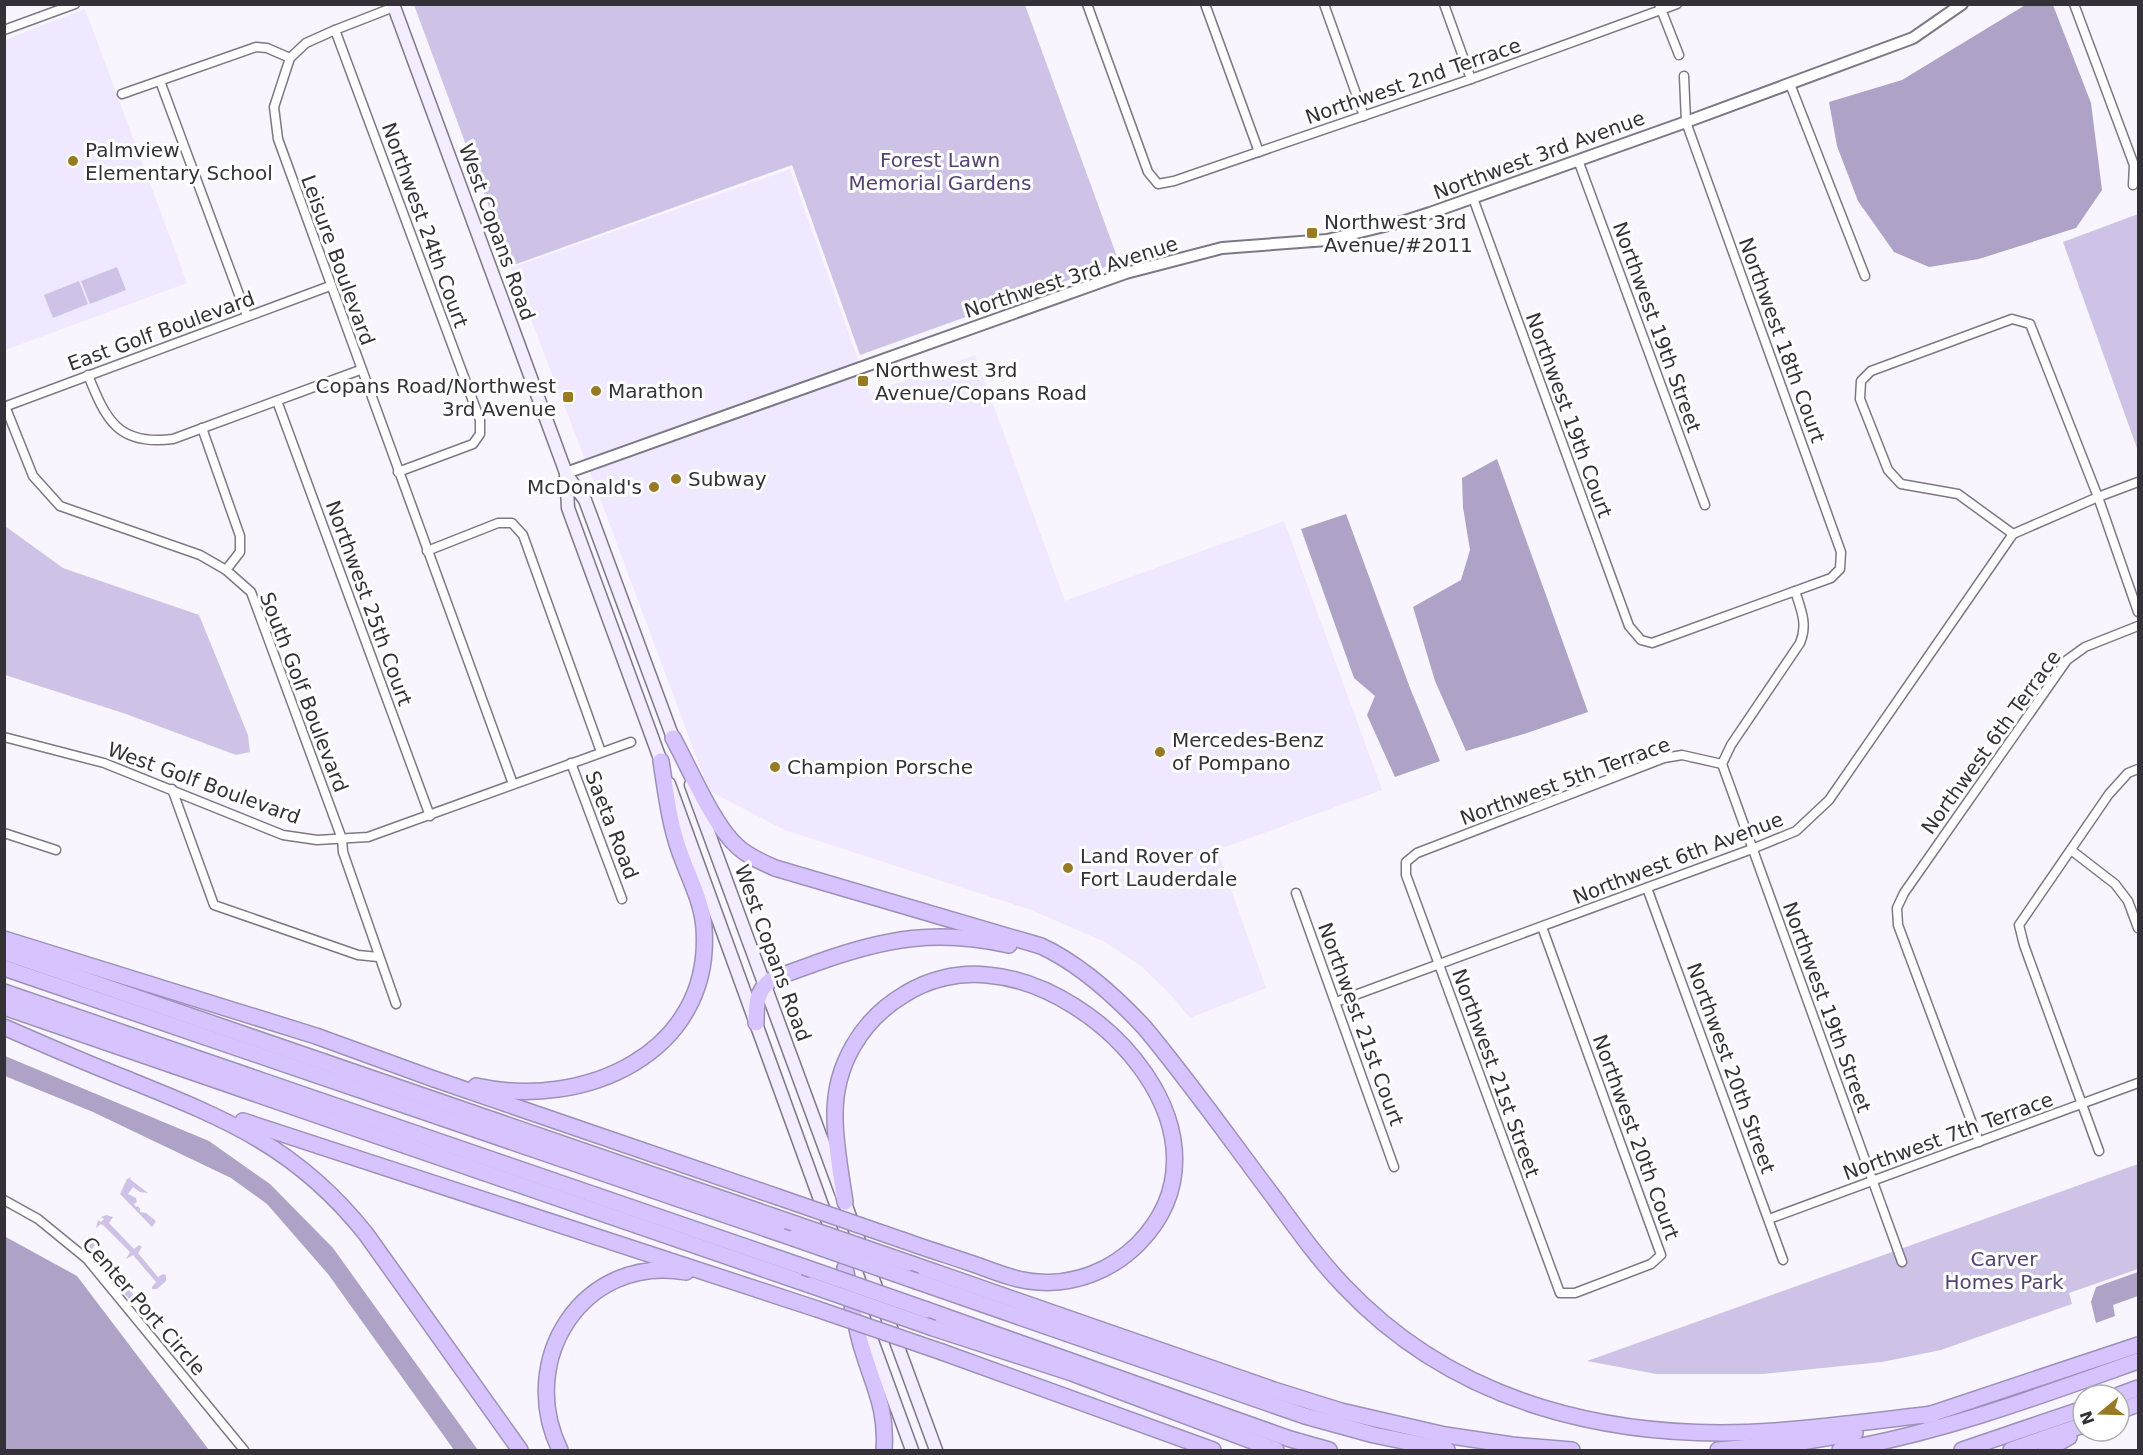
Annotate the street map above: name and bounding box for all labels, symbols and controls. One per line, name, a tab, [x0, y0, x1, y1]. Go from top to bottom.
street label: Northwest 2nd Terrace	[1302, 33, 1524, 129]
street label: Northwest 3rd Avenue	[1430, 106, 1648, 204]
street label: Northwest 24th Court	[377, 119, 473, 331]
place label: Palmview Elementary School	[85, 138, 273, 185]
street label: West Copans Road	[454, 140, 540, 324]
park label: Forest Lawn Memorial Gardens	[849, 148, 1031, 195]
marker: Palmview Elementary School	[66, 154, 80, 168]
street label: Leisure Boulevard	[296, 172, 380, 348]
place label: Northwest 3rd Avenue/#2011	[1324, 210, 1473, 257]
street label: Northwest 19th Street	[1608, 218, 1706, 436]
marker: Northwest 3rd Avenue/#2011	[1305, 226, 1319, 240]
street label: Northwest 3rd Avenue	[961, 231, 1181, 323]
street label: Northwest 18th Court	[1734, 234, 1830, 446]
street label: East Golf Boulevard	[64, 286, 258, 376]
street label: Northwest 19th Court	[1521, 309, 1617, 521]
place label: Northwest 3rd Avenue/Copans Road	[875, 358, 1087, 405]
place label: Copans Road/Northwest 3rd Avenue	[316, 374, 556, 421]
marker: Northwest 3rd Avenue/Copans Road	[856, 374, 870, 388]
place label: Marathon	[608, 379, 703, 403]
marker: Marathon	[589, 384, 603, 398]
marker: Copans Road/Northwest 3rd Avenue	[561, 390, 575, 404]
place label: Subway	[688, 467, 767, 491]
marker: Subway	[669, 472, 683, 486]
place label: McDonald's	[527, 475, 642, 499]
marker: McDonald's	[647, 480, 661, 494]
street label: Northwest 25th Court	[321, 497, 417, 709]
street label: South Golf Boulevard	[255, 589, 353, 795]
street label: Northwest 6th Terrace	[1916, 645, 2066, 839]
place label: Mercedes-Benz of Pompano	[1172, 728, 1324, 775]
street label: Northwest 5th Terrace	[1457, 732, 1673, 830]
street label: West Golf Boulevard	[104, 737, 304, 829]
marker: Mercedes-Benz of Pompano	[1153, 745, 1167, 759]
place label: Champion Porsche	[787, 755, 973, 779]
marker: Champion Porsche	[768, 760, 782, 774]
street label: Saeta Road	[580, 768, 644, 882]
street label: Northwest 6th Avenue	[1570, 807, 1786, 909]
place label: Land Rover of Fort Lauderdale	[1080, 844, 1237, 891]
street label: West Copans Road	[730, 861, 816, 1045]
marker: Land Rover of Fort Lauderdale	[1061, 861, 1075, 875]
street label: Northwest 19th Street	[1778, 898, 1876, 1116]
street label: Northwest 21st Court	[1313, 919, 1409, 1129]
street label: Northwest 20th Street	[1682, 959, 1780, 1177]
street label: Northwest 21st Street	[1447, 966, 1545, 1181]
street label: Northwest 20th Court	[1588, 1031, 1684, 1243]
street label: Northwest 7th Terrace	[1840, 1087, 2056, 1185]
street label: Center Port Circle	[77, 1232, 211, 1380]
park label: Carver Homes Park	[1944, 1247, 2064, 1294]
north arrow	[2071, 1383, 2131, 1443]
text: N	[2076, 1408, 2098, 1427]

